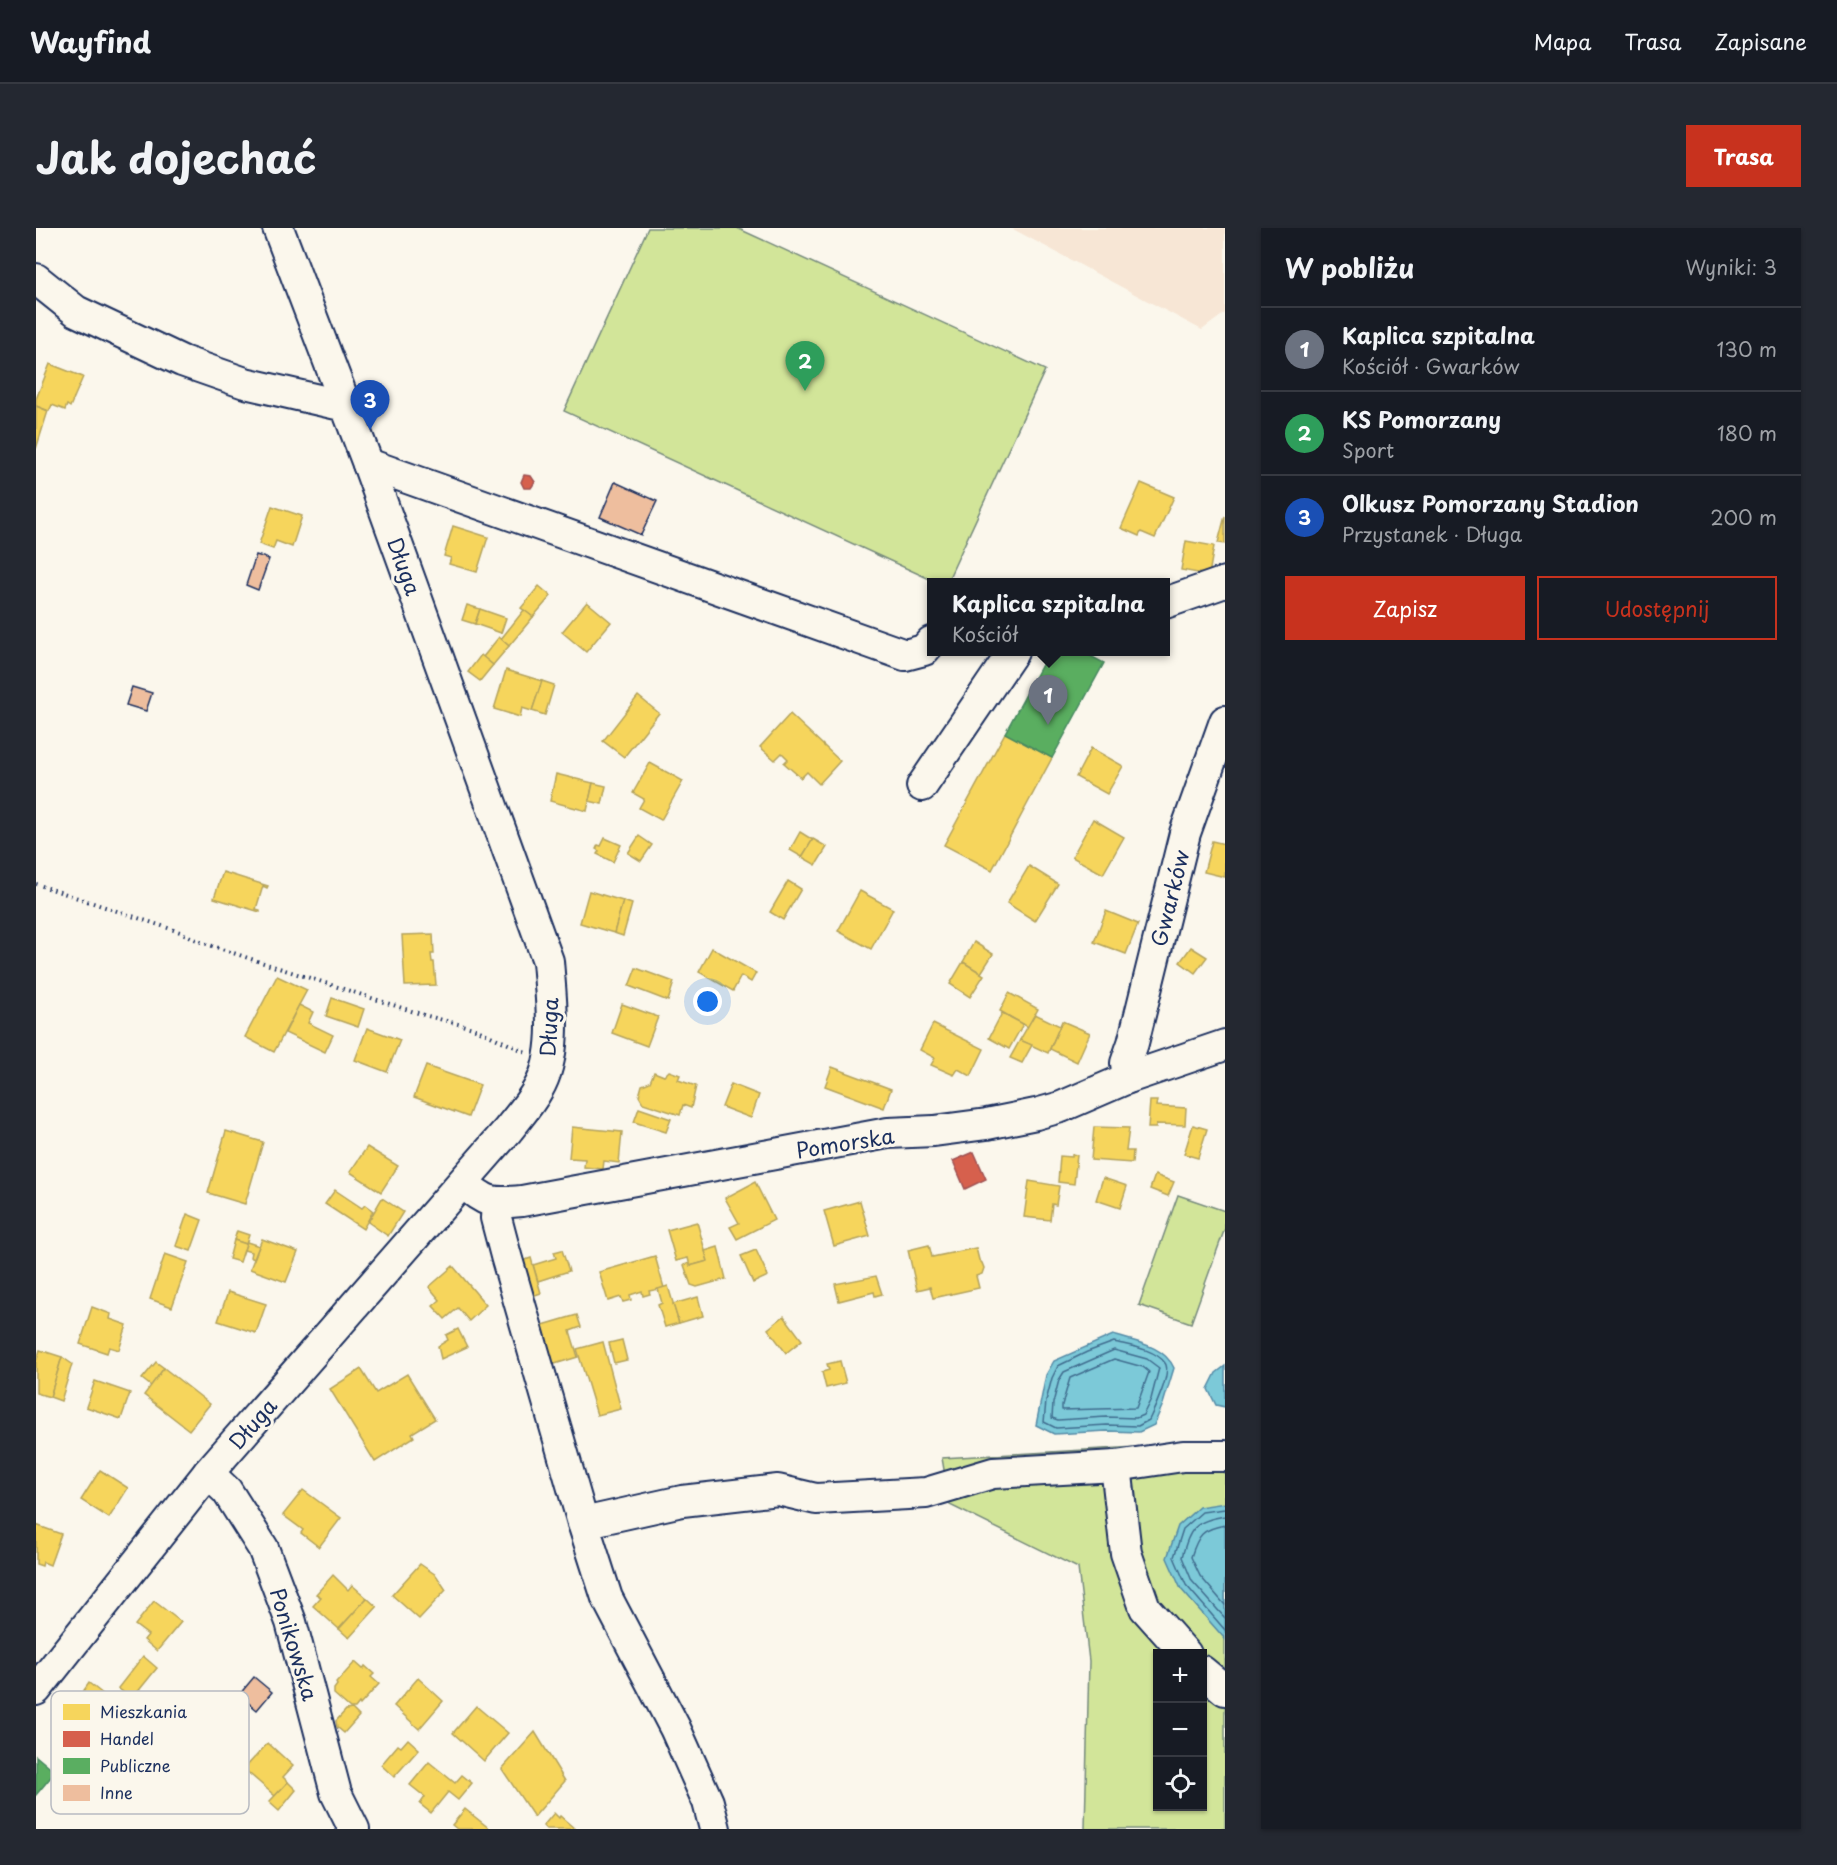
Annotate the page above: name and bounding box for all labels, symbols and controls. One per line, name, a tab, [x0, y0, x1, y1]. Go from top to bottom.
text: Wayfind	[30, 20, 151, 63]
text: Mapa	[1534, 25, 1591, 57]
text: Trasa	[1624, 25, 1681, 57]
text: Zapisane	[1714, 25, 1807, 57]
text: Jak dojechać	[36, 125, 317, 188]
button: Trasa	[1686, 125, 1801, 187]
text: W pobliżu	[1285, 248, 1414, 287]
text: Wyniki: 3	[1685, 252, 1777, 282]
text: Kaplica szpitalna	[1342, 318, 1535, 351]
text: 1	[1300, 334, 1309, 364]
text: 130 m	[1717, 334, 1777, 364]
pin: 2	[786, 342, 824, 391]
text: Kościół · Gwarków	[1342, 351, 1520, 381]
pin: 3	[350, 380, 390, 430]
text: KS Pomorzany	[1342, 402, 1501, 435]
text: 2	[1297, 418, 1312, 448]
text: 180 m	[1717, 418, 1777, 448]
text: Sport	[1342, 435, 1394, 465]
text: Olkusz Pomorzany Stadion	[1342, 486, 1639, 519]
text: 3	[1298, 502, 1311, 532]
text: 200 m	[1710, 502, 1777, 532]
text: Przystanek · Długa	[1342, 519, 1522, 549]
street label: Długa	[380, 533, 430, 599]
button: Zapisz	[1285, 576, 1525, 640]
button: Udostępnij	[1537, 576, 1777, 640]
popup	[927, 578, 1170, 656]
text: Kaplica szpitalna	[952, 586, 1145, 619]
text: Kościół	[952, 619, 1018, 649]
pin: 1	[1028, 676, 1068, 725]
street label: Gwarków	[1142, 845, 1197, 950]
your location	[693, 987, 722, 1016]
street label: Długa	[530, 997, 566, 1057]
street label: Pomorska	[794, 1118, 896, 1166]
street label: Długa	[220, 1390, 284, 1456]
street label: Ponikowska	[263, 1584, 327, 1704]
map controls	[1153, 1649, 1207, 1811]
button: +	[1153, 1649, 1207, 1703]
legend	[51, 1691, 249, 1814]
text: Mieszkania	[100, 1699, 187, 1723]
button: −	[1153, 1703, 1207, 1757]
text: Handel	[100, 1726, 154, 1750]
text: Publiczne	[100, 1753, 171, 1777]
button: locate	[1153, 1757, 1207, 1811]
text: Inne	[100, 1780, 133, 1804]

